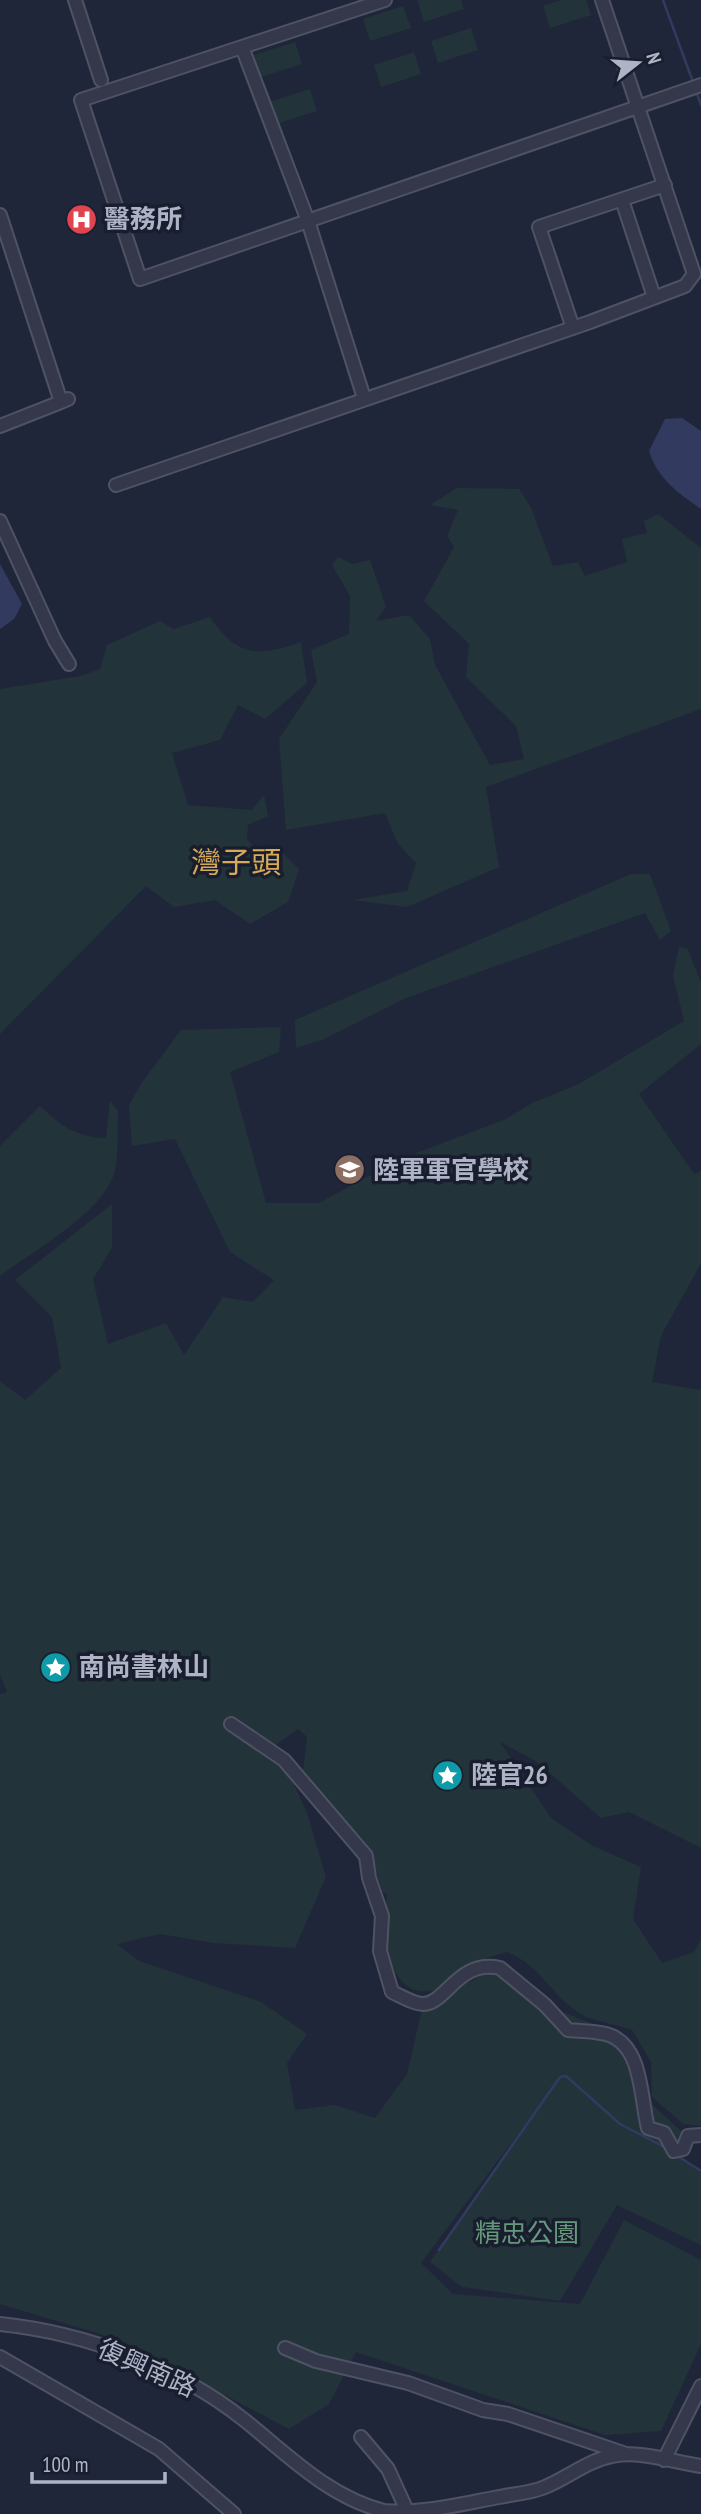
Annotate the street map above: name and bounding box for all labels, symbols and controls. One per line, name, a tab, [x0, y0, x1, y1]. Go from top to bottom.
north arrow	[603, 28, 673, 98]
text: N	[641, 50, 667, 66]
hospital icon: 醫務所	[64, 202, 98, 236]
place label: 醫務所	[104, 202, 182, 235]
district label: 灣子頭	[191, 842, 281, 881]
school or university icon: 陸軍軍官學校	[333, 1153, 367, 1187]
place label: 陸軍軍官學校	[373, 1153, 529, 1186]
place icon: 南尚書林山	[39, 1650, 73, 1684]
place label: 南尚書林山	[79, 1650, 209, 1683]
place icon: 陸官26	[431, 1758, 465, 1792]
place label: 陸官26	[471, 1758, 548, 1791]
park label: 精忠公園	[475, 2216, 579, 2249]
street label: 復興南路	[93, 2331, 201, 2404]
scale bar	[32, 2440, 164, 2484]
text: 100 m	[42, 2451, 88, 2478]

